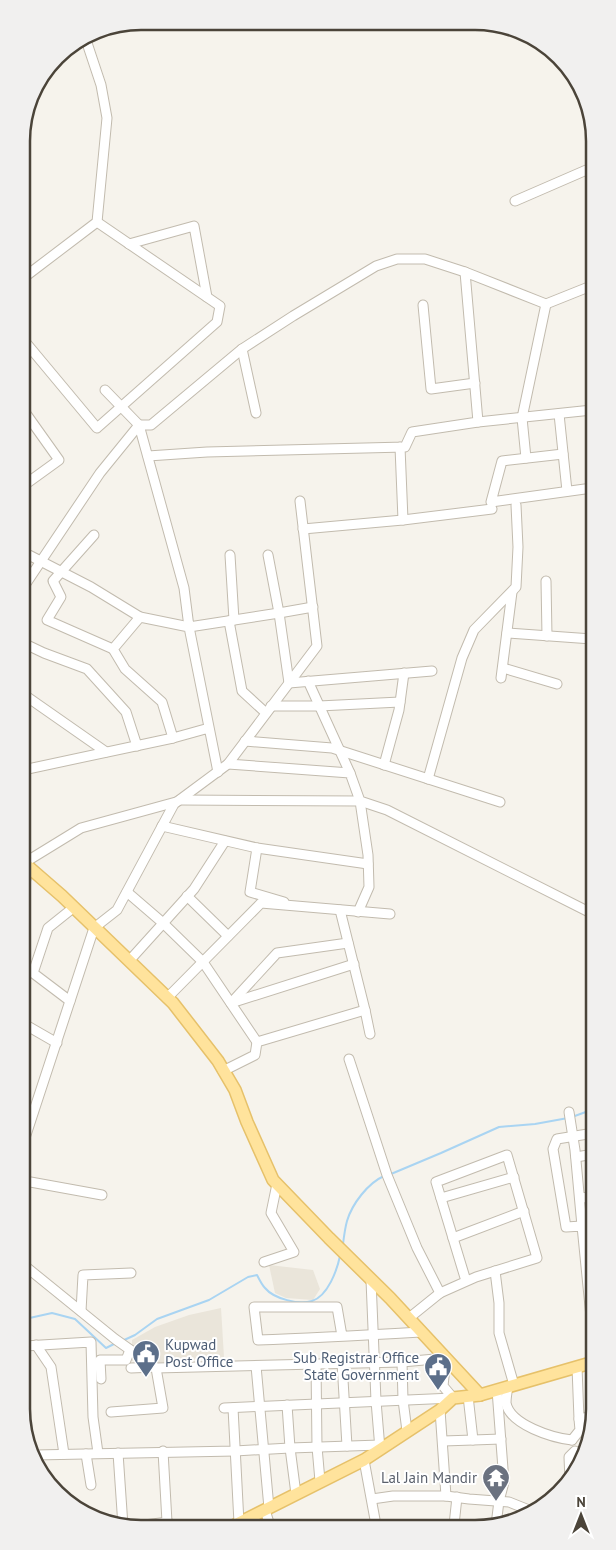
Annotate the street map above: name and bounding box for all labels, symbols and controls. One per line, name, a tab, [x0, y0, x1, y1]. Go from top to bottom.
place label: Kupwad Post Office	[165, 1335, 233, 1371]
public building icon: Kupwad Post Office	[131, 1339, 161, 1378]
place label: Sub Registrar Office State Government	[293, 1348, 419, 1384]
public building icon: Sub Registrar Office State Government	[423, 1352, 453, 1391]
temple icon: Lal Jain Mandir	[481, 1463, 511, 1502]
place label: Lal Jain Mandir	[381, 1468, 477, 1487]
north arrow	[556, 1490, 606, 1540]
text: N	[576, 1493, 586, 1511]

